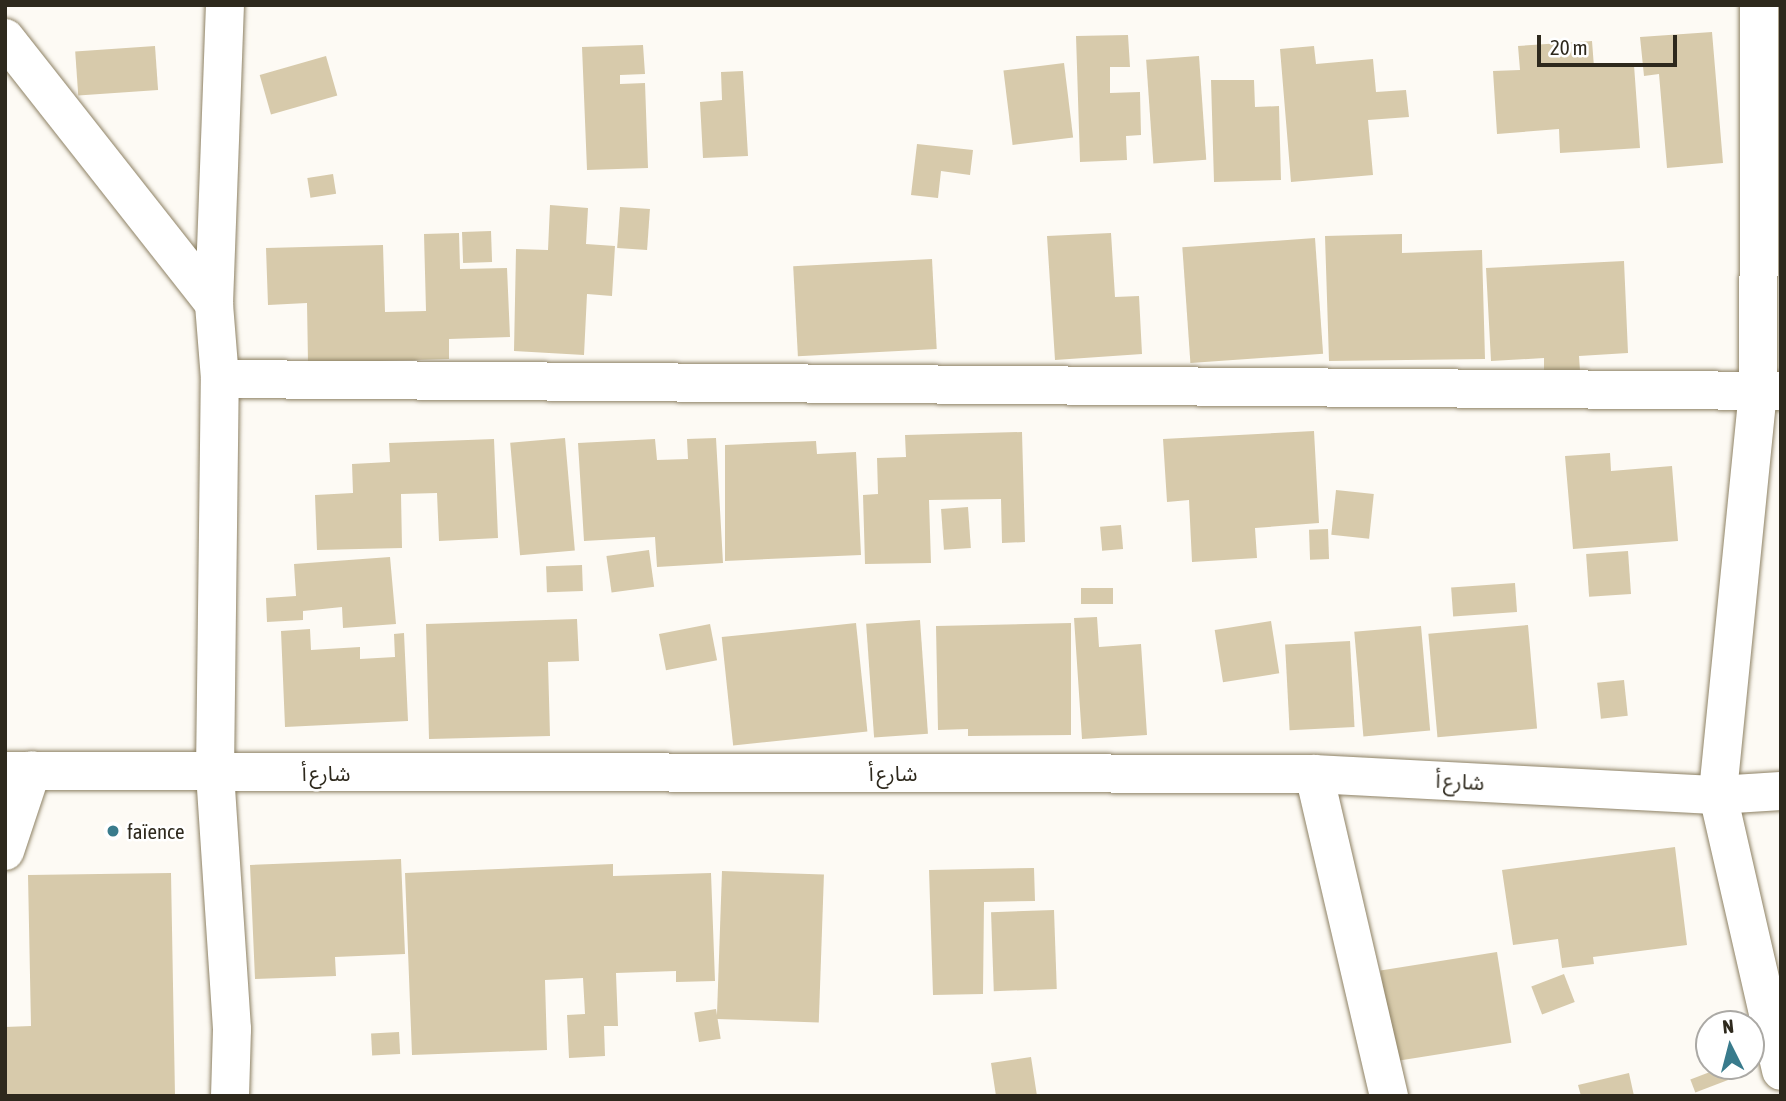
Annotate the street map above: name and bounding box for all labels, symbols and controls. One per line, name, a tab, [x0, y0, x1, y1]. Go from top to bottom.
scale bar	[1541, 21, 1681, 65]
text: 20 m	[1550, 35, 1588, 59]
street label: شارع أ	[302, 760, 350, 786]
street label: شارع أ	[869, 760, 917, 786]
street label: شارع أ	[1435, 767, 1485, 795]
place label: faïence	[127, 818, 184, 844]
marker: faïence	[105, 823, 121, 839]
north arrow	[1695, 1010, 1765, 1080]
text: N	[1721, 1015, 1735, 1038]

